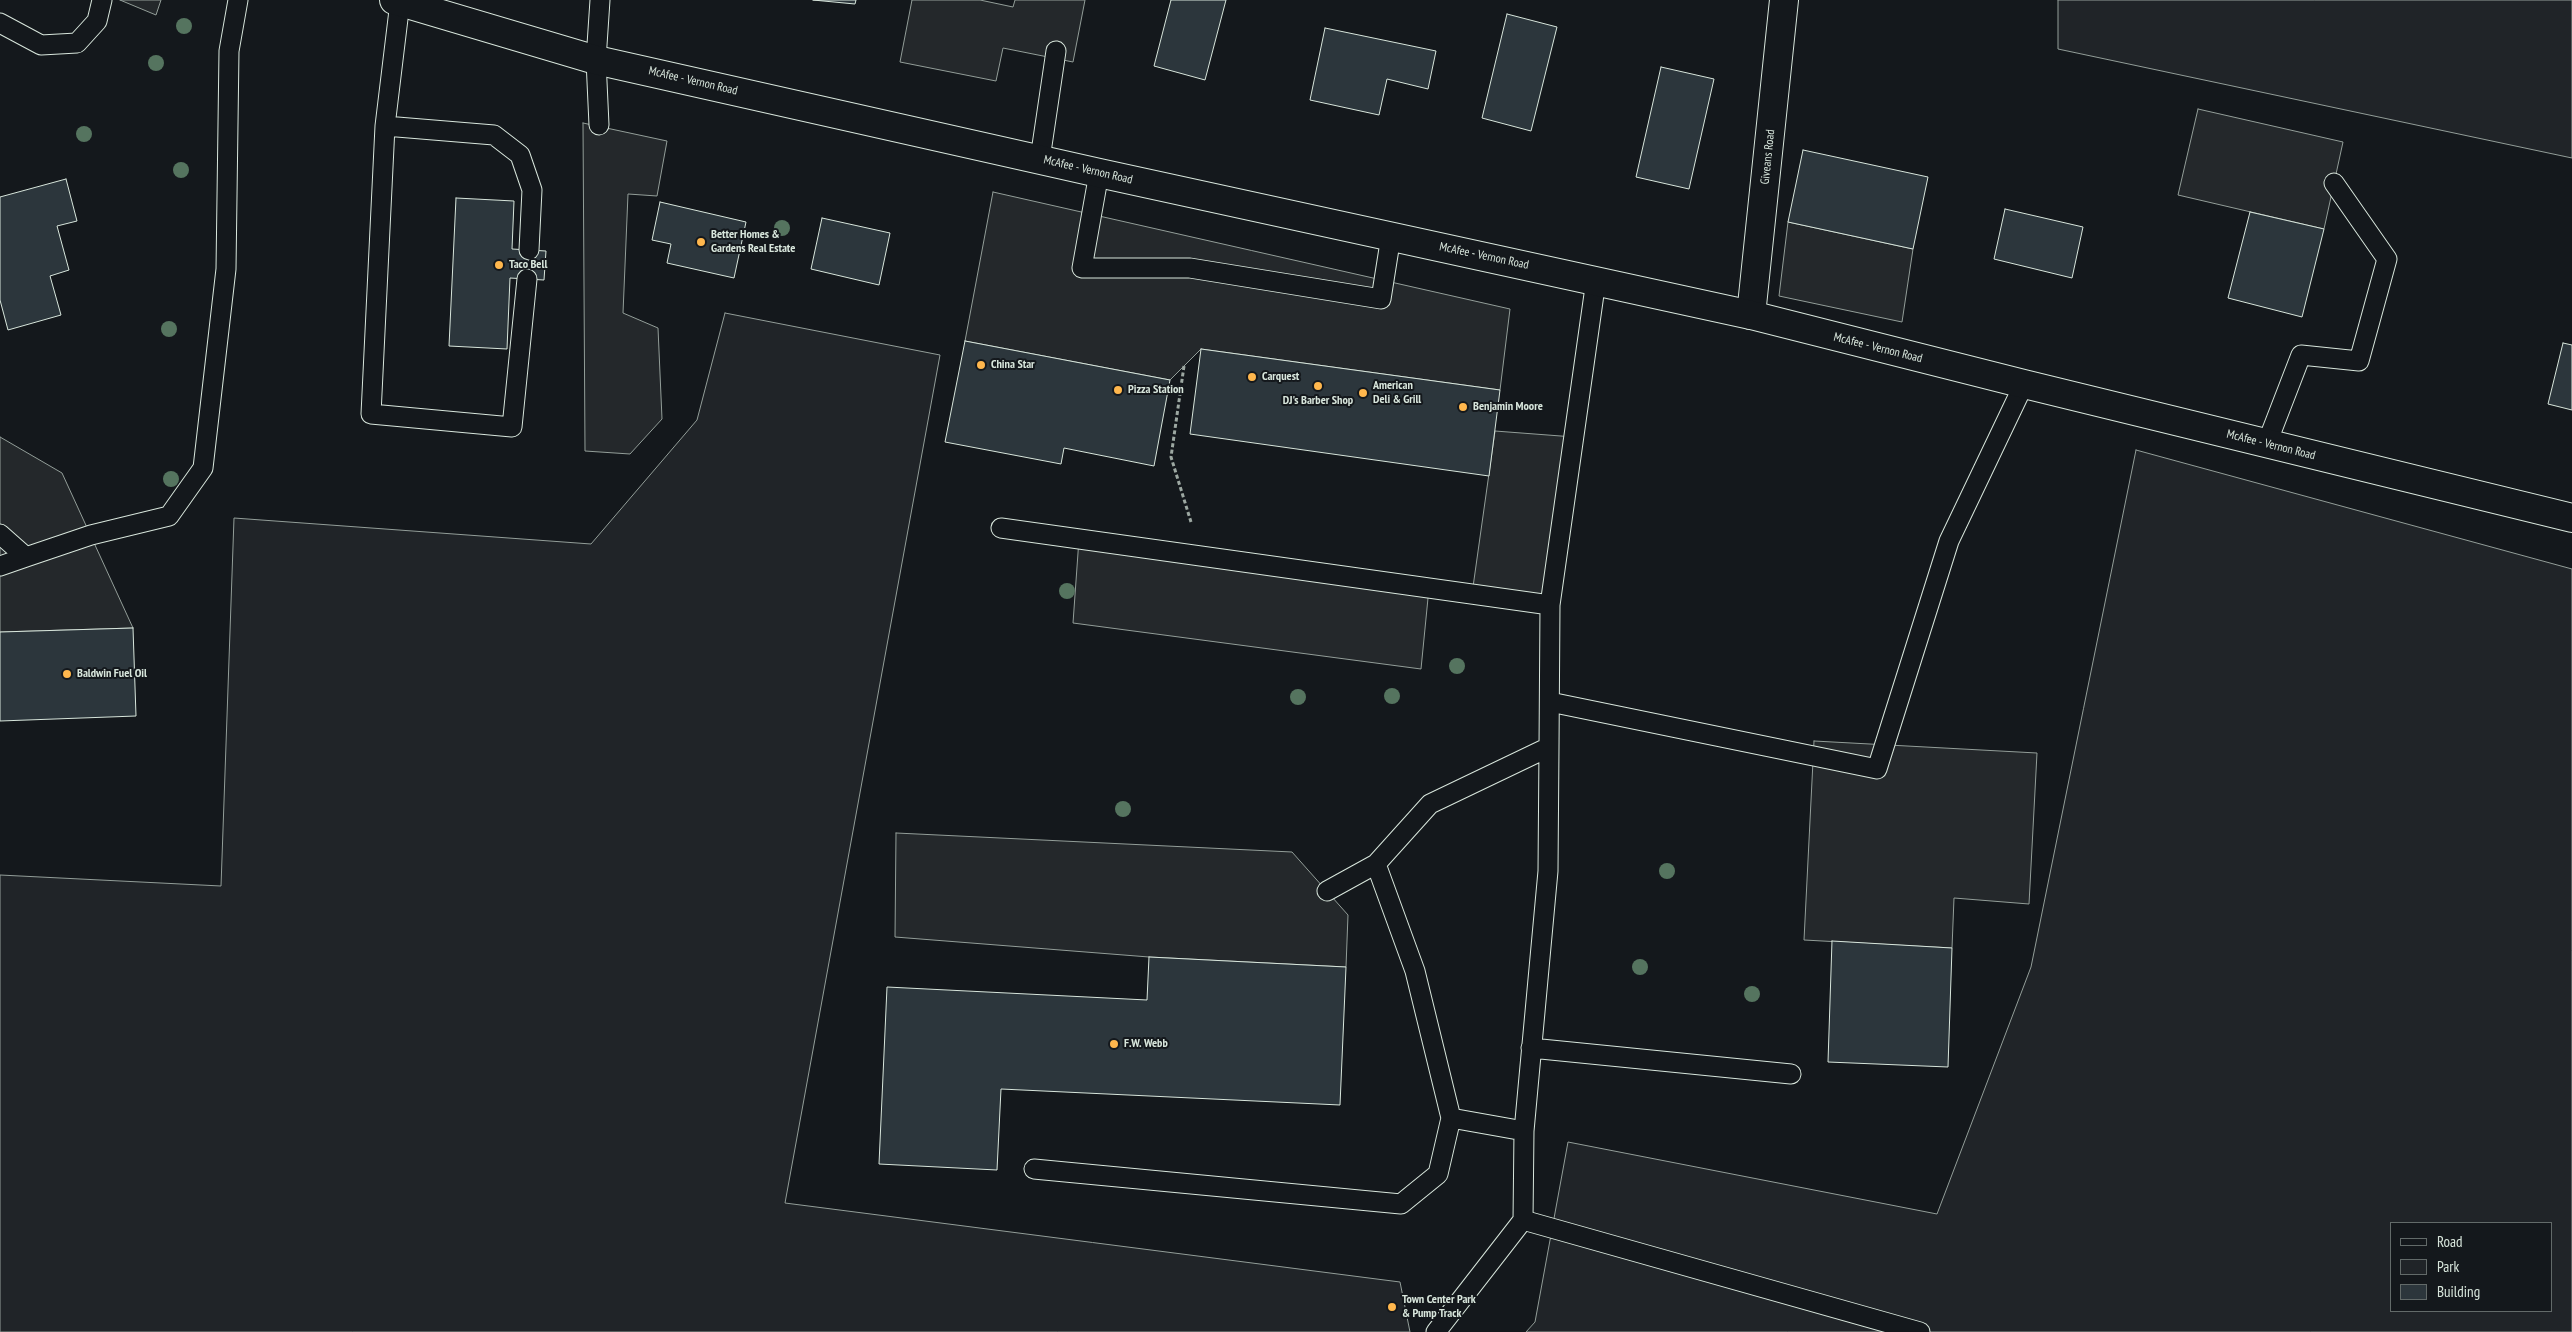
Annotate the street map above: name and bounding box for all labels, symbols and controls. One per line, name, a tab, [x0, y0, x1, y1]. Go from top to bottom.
street label: McAfee - Vernon Road	[647, 64, 739, 98]
street label: Giveans Road	[1758, 129, 1778, 185]
street label: McAfee - Vernon Road	[1042, 153, 1134, 187]
place label: Better Homes & Gardens Real Estate	[711, 228, 795, 256]
marker: Better Homes & Gardens Real Estate	[695, 236, 707, 248]
street label: McAfee - Vernon Road	[1438, 240, 1530, 272]
place label: Taco Bell	[509, 258, 547, 272]
marker: Taco Bell	[493, 259, 505, 271]
street label: McAfee - Vernon Road	[1832, 330, 1924, 366]
place label: China Star	[991, 358, 1035, 372]
marker: China Star	[975, 359, 987, 371]
place label: Carquest	[1262, 370, 1299, 384]
marker: Carquest	[1246, 371, 1258, 383]
place label: American Deli & Grill	[1373, 379, 1421, 407]
marker: DJ's Barber Shop	[1312, 380, 1324, 392]
place label: Pizza Station	[1128, 383, 1184, 397]
marker: Pizza Station	[1112, 384, 1124, 396]
marker: American Deli & Grill	[1357, 387, 1369, 399]
place label: DJ's Barber Shop	[1283, 394, 1353, 408]
place label: Benjamin Moore	[1473, 400, 1543, 414]
marker: Benjamin Moore	[1457, 401, 1469, 413]
street label: McAfee - Vernon Road	[2225, 427, 2317, 463]
place label: Baldwin Fuel Oil	[77, 667, 147, 681]
marker: Baldwin Fuel Oil	[61, 668, 73, 680]
place label: F.W. Webb	[1124, 1037, 1168, 1051]
marker: F.W. Webb	[1108, 1038, 1120, 1050]
legend	[2390, 1222, 2552, 1312]
text: Road	[2437, 1232, 2463, 1251]
text: Park	[2437, 1257, 2459, 1276]
text: Building	[2437, 1282, 2480, 1301]
place label: Town Center Park & Pump Track	[1402, 1293, 1476, 1321]
marker: Town Center Park & Pump Track	[1386, 1301, 1398, 1313]

